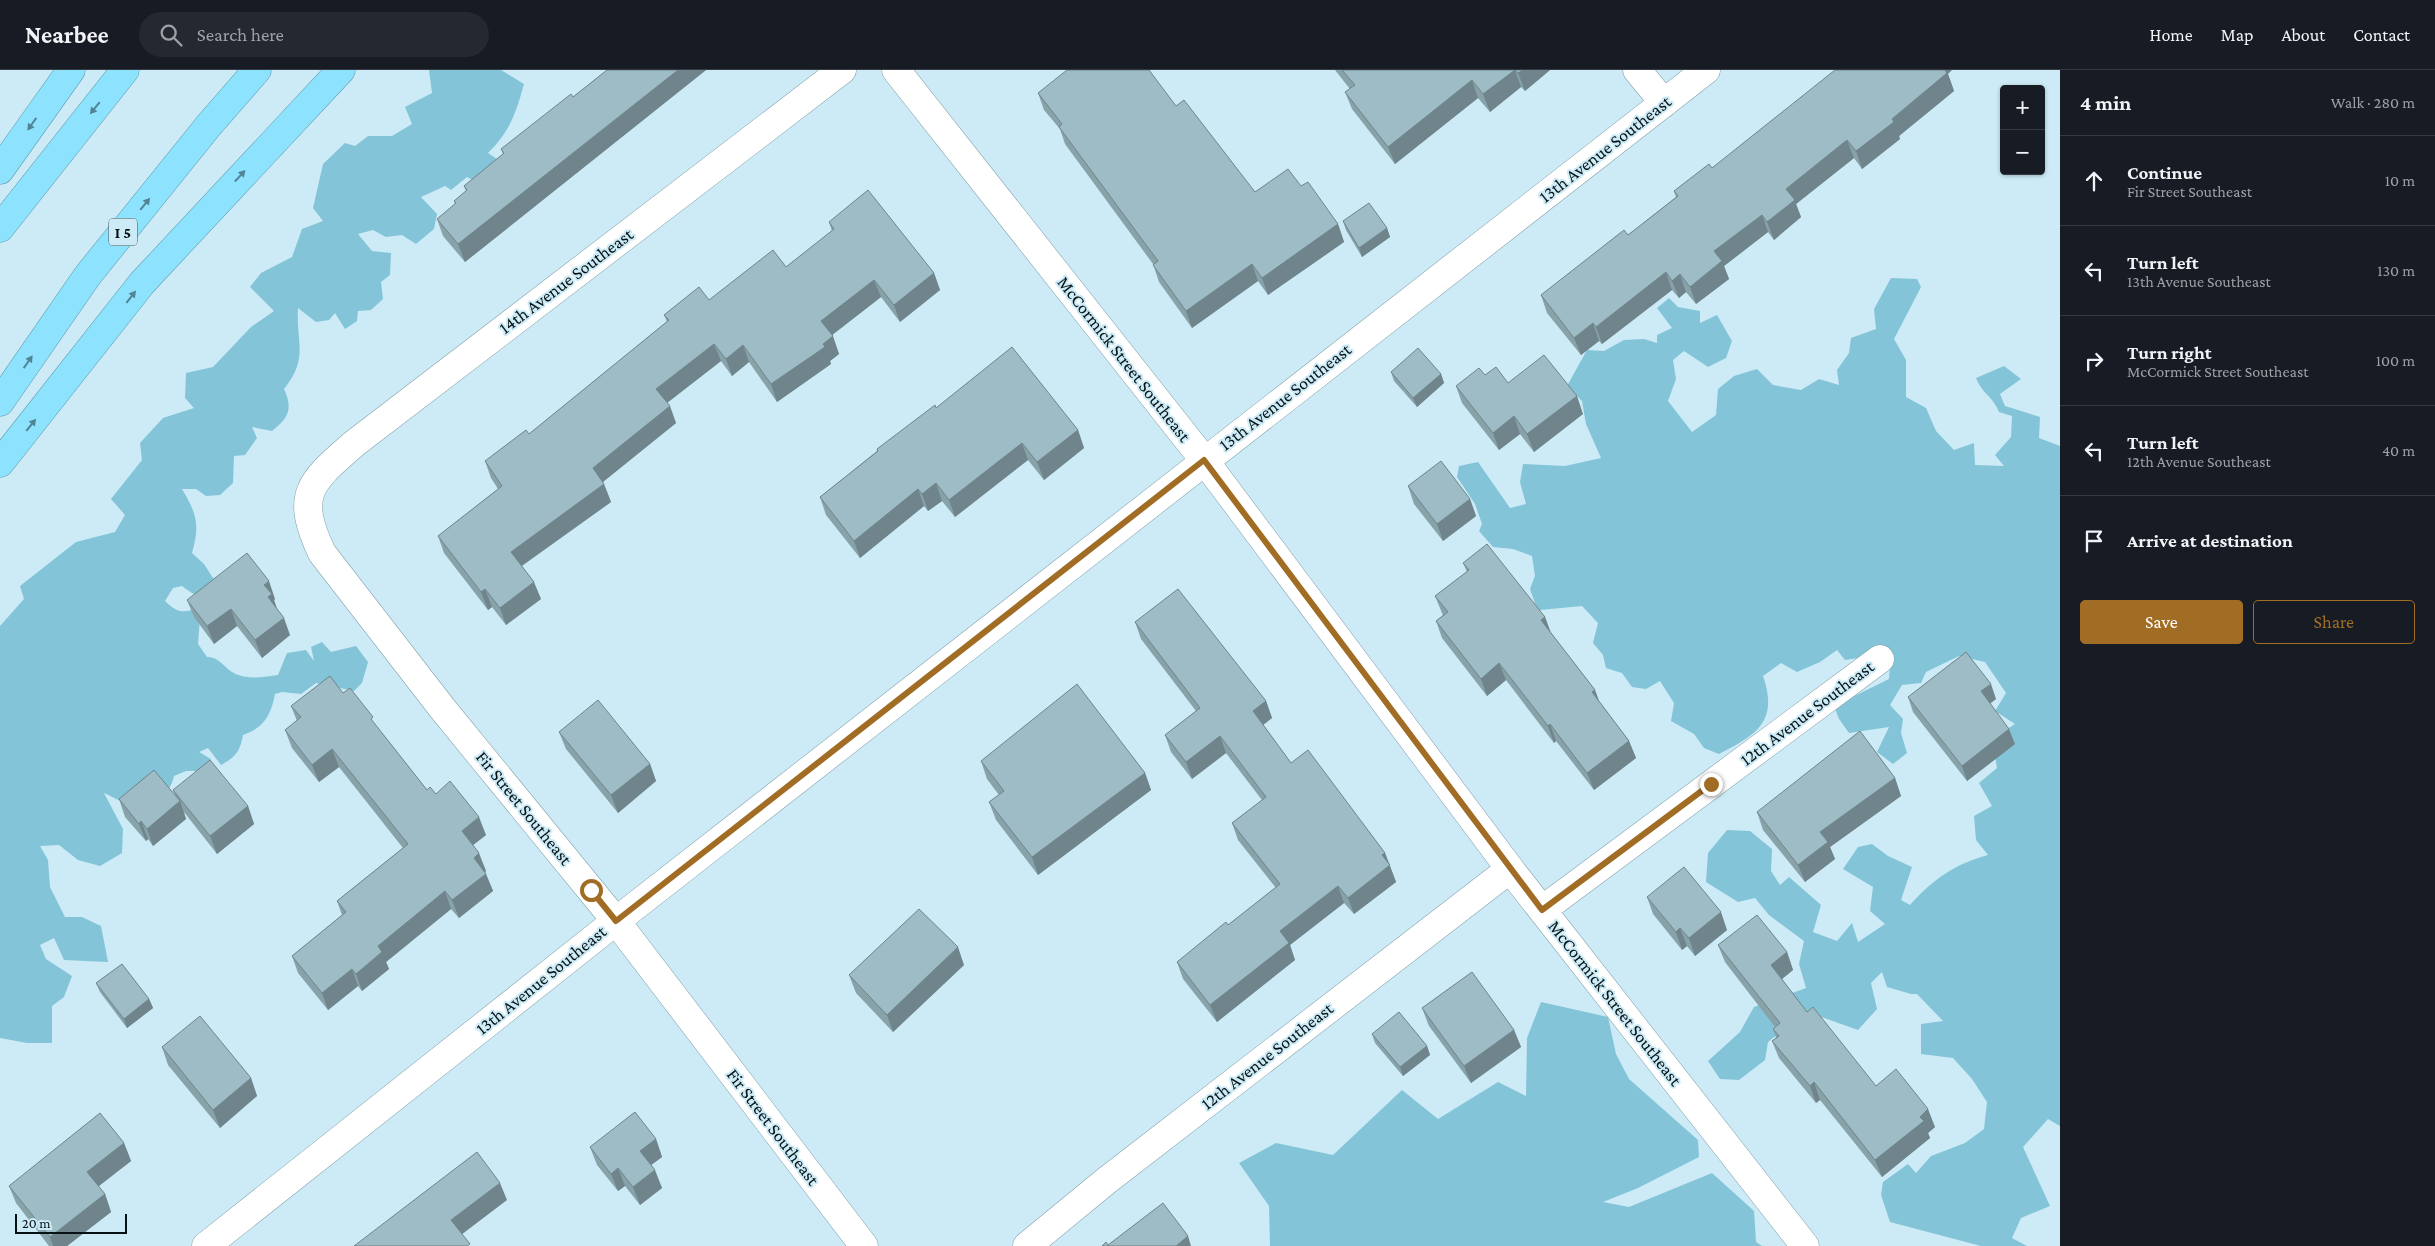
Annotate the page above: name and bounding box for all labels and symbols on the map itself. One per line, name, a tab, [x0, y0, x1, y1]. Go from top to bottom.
street label: 13th Avenue Southeast	[1535, 91, 1676, 207]
one-way arrow	[89, 101, 100, 114]
one-way arrow	[27, 117, 38, 130]
one-way arrow	[234, 171, 246, 183]
one-way arrow	[140, 197, 151, 210]
road number: I 5	[109, 218, 137, 246]
street label: 14th Avenue Southeast	[495, 224, 638, 338]
street label: McCormick Street Southeast	[1053, 272, 1195, 446]
one-way arrow	[126, 291, 137, 304]
street label: 13th Avenue Southeast	[1215, 339, 1356, 455]
one-way arrow	[23, 355, 33, 369]
one-way arrow	[25, 419, 36, 432]
street label: 12th Avenue Southeast	[1736, 656, 1878, 770]
street label: Fir Street Southeast	[472, 747, 577, 870]
route end	[1700, 773, 1723, 796]
route start	[580, 879, 603, 902]
street label: McCormick Street Southeast	[1544, 916, 1686, 1090]
street label: 13th Avenue Southeast	[472, 921, 611, 1039]
street label: 12th Avenue Southeast	[1197, 998, 1338, 1114]
street label: Fir Street Southeast	[723, 1065, 824, 1190]
scale bar	[15, 1211, 128, 1234]

